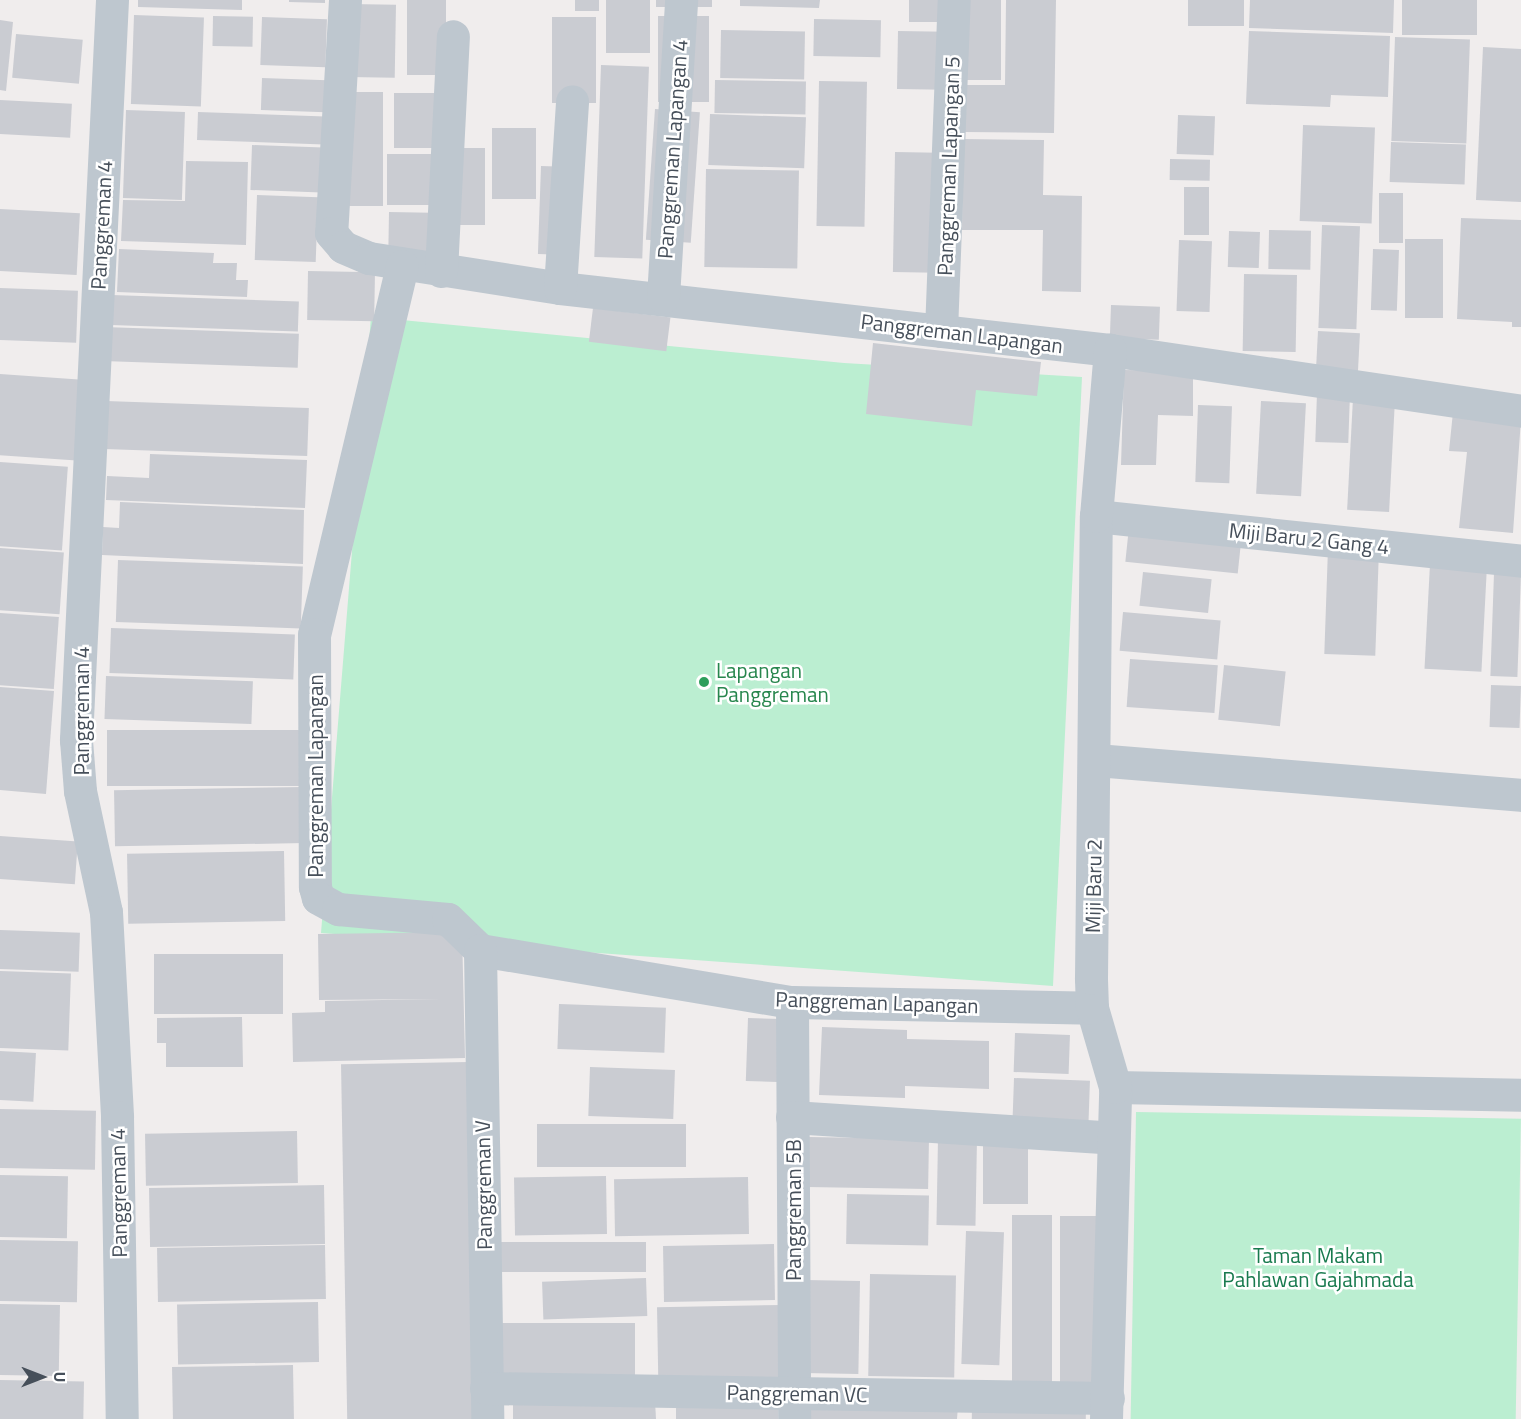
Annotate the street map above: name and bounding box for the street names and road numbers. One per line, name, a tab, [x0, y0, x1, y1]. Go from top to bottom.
street label: Panggreman Lapangan 4	[652, 38, 692, 260]
street label: Panggreman Lapangan 5	[932, 56, 964, 276]
street label: Panggreman 4	[85, 160, 117, 290]
street label: Panggreman Lapangan	[860, 308, 1064, 358]
street label: Miji Baru 2 Gang 4	[1228, 517, 1390, 559]
street label: Panggreman 4	[68, 646, 94, 776]
street label: Panggreman Lapangan	[302, 674, 328, 878]
street label: Miji Baru 2	[1080, 839, 1106, 933]
street label: Panggreman Lapangan	[775, 986, 979, 1018]
street label: Panggreman V	[469, 1120, 497, 1250]
street label: Panggreman 4	[104, 1128, 132, 1258]
street label: Panggreman 5B	[780, 1139, 806, 1281]
street label: Panggreman VC	[726, 1379, 868, 1407]

